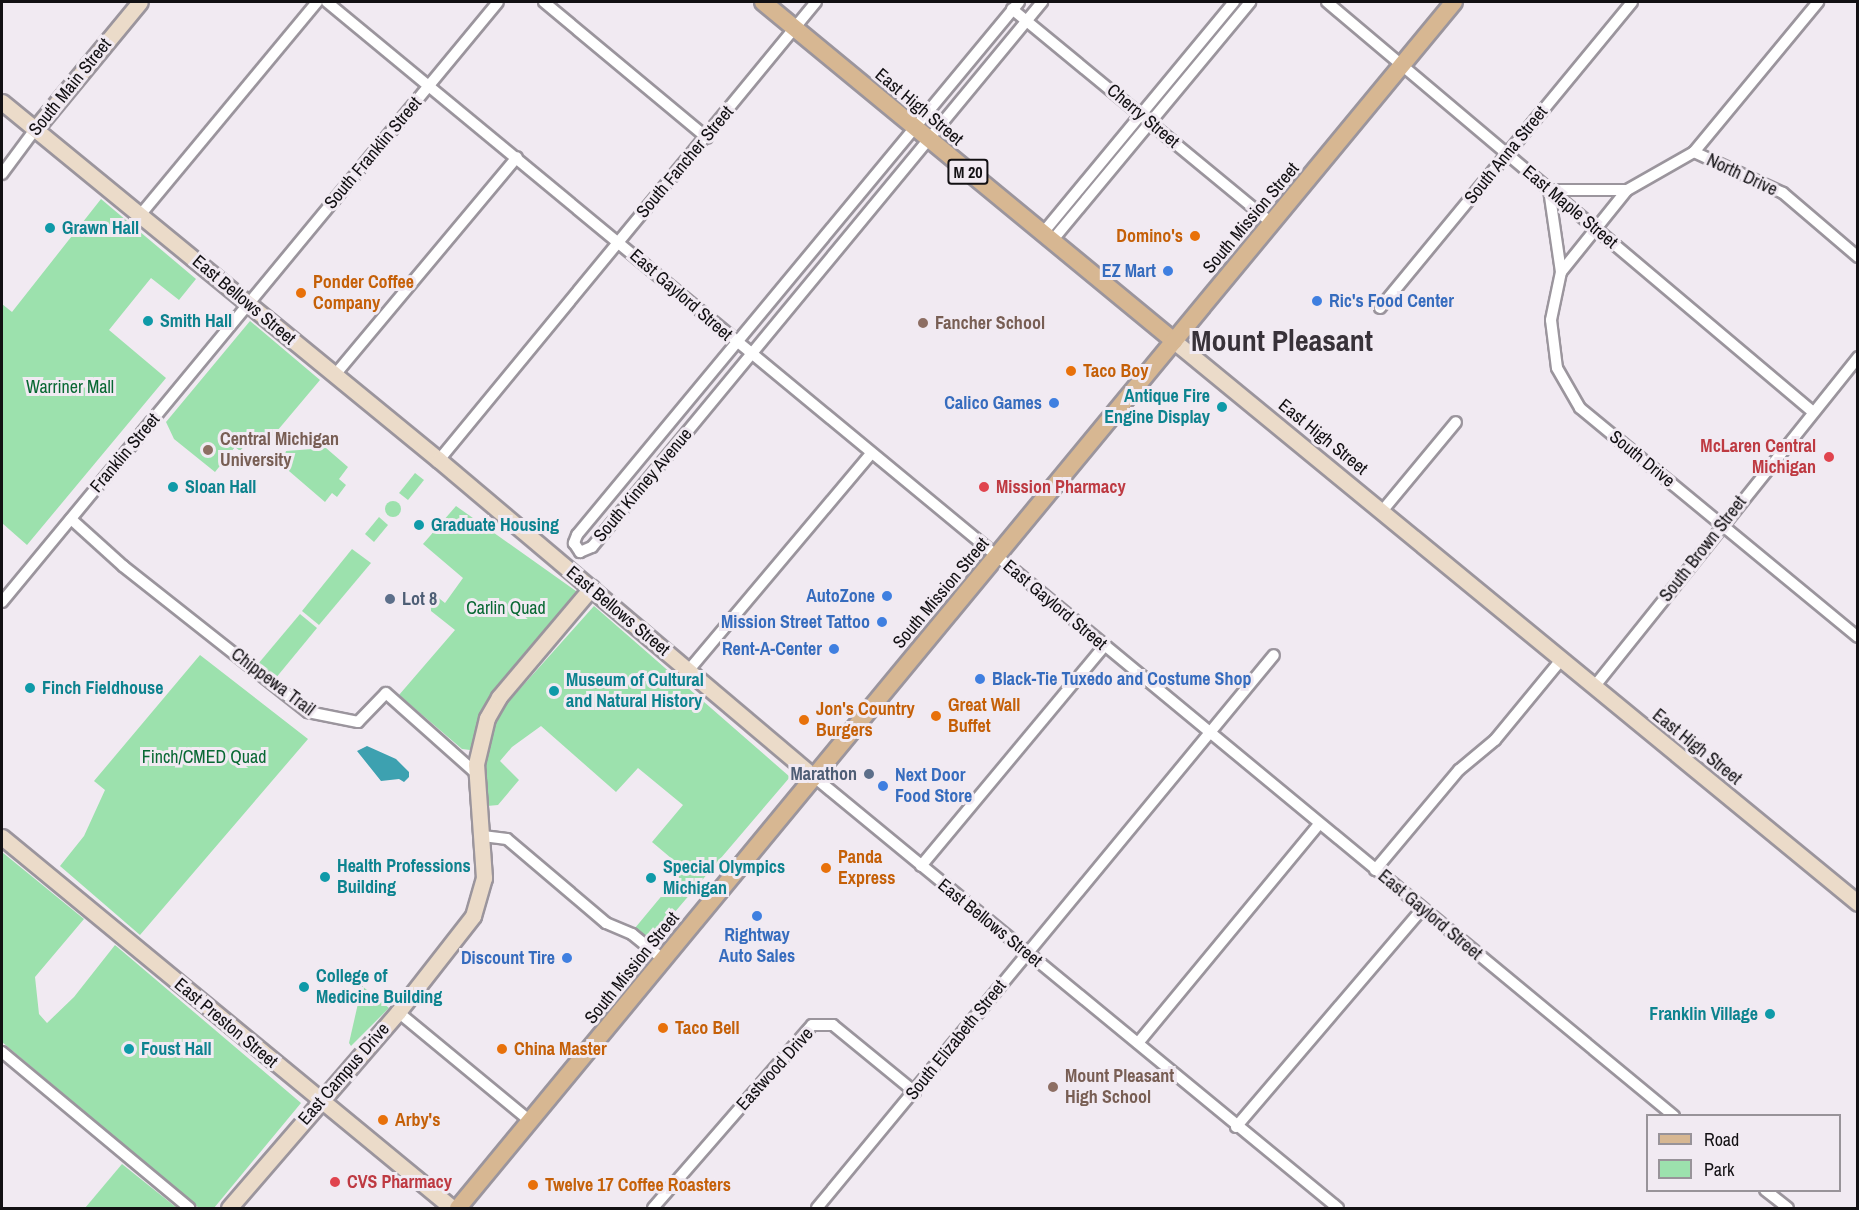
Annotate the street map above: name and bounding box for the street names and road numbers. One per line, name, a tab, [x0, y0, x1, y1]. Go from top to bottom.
street label: South Main Street	[24, 34, 116, 140]
street label: East High Street	[871, 64, 967, 150]
street label: Cherry Street	[1102, 80, 1184, 152]
street label: South Franklin Street	[320, 93, 426, 213]
street label: South Anna Street	[1460, 101, 1552, 209]
street label: South Fancher Street	[632, 102, 738, 222]
street label: North Drive	[1703, 149, 1781, 201]
street label: South Mission Street	[1198, 158, 1304, 278]
road number: M 20	[947, 159, 989, 185]
street label: East Maple Street	[1518, 161, 1622, 253]
street label: East Gaylord Street	[625, 245, 737, 345]
street label: East Bellows Street	[188, 251, 300, 349]
street label: East High Street	[1274, 395, 1372, 479]
street label: Franklin Street	[86, 409, 164, 497]
street label: South Kinney Avenue	[589, 423, 697, 547]
street label: South Drive	[1605, 426, 1679, 492]
street label: South Brown Street	[1655, 492, 1751, 606]
street label: South Mission Street	[888, 533, 994, 653]
street label: East Gaylord Street	[999, 555, 1111, 655]
street label: East Bellows Street	[562, 562, 674, 660]
street label: Chippewa Trail	[227, 643, 319, 721]
street label: East High Street	[1648, 705, 1746, 789]
street label: East Gaylord Street	[1374, 865, 1486, 965]
street label: East Bellows Street	[933, 874, 1047, 972]
street label: South Mission Street	[580, 908, 684, 1028]
street label: East Preston Street	[170, 974, 282, 1072]
street label: South Elizabeth Street	[901, 976, 1011, 1104]
street label: East Campus Drive	[294, 1019, 394, 1129]
street label: Eastwood Drive	[732, 1023, 818, 1115]

